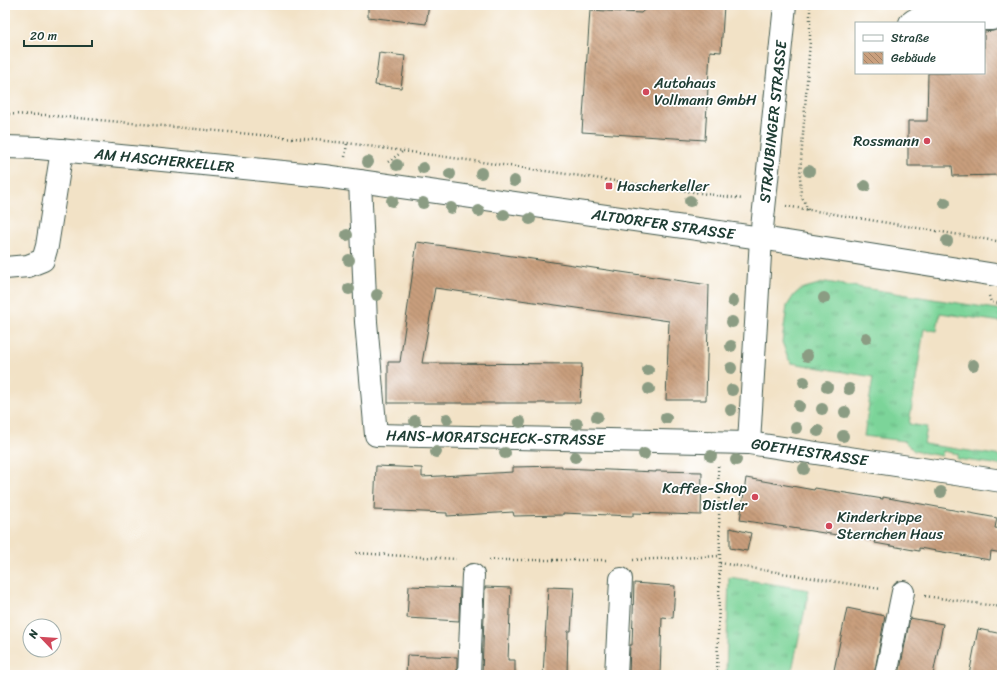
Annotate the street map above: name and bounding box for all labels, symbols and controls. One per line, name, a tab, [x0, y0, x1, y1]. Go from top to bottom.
scale bar	[24, 22, 92, 48]
legend	[855, 22, 985, 74]
text: 20 m	[30, 25, 57, 47]
text: Straße	[891, 27, 929, 49]
street label: STRAUBINGER STRASSE	[752, 38, 794, 204]
text: Gebäude	[891, 47, 936, 69]
place label: Autohaus Vollmann GmbH	[653, 70, 757, 113]
marker: Autohaus Vollmann GmbH	[641, 87, 651, 97]
place label: Rossmann	[853, 128, 919, 154]
marker: Rossmann	[922, 136, 932, 146]
street label: AM HASCHERKELLER	[92, 140, 236, 180]
place label: Hascherkeller	[617, 173, 710, 199]
marker: Hascherkeller	[604, 181, 614, 191]
street label: ALTDORFER STRASSE	[589, 201, 738, 247]
street label: HANS-MORATSCHECK-STRASSE	[386, 422, 607, 453]
street label: GOETHESTRASSE	[750, 431, 871, 474]
place label: Kaffee-Shop Distler	[662, 475, 748, 518]
marker: Kaffee-Shop Distler	[750, 492, 760, 502]
place label: Kinderkrippe Sternchen Haus	[837, 504, 943, 547]
marker: Kinderkrippe Sternchen Haus	[824, 521, 834, 531]
north arrow	[22, 618, 62, 658]
text: N	[23, 626, 44, 642]

